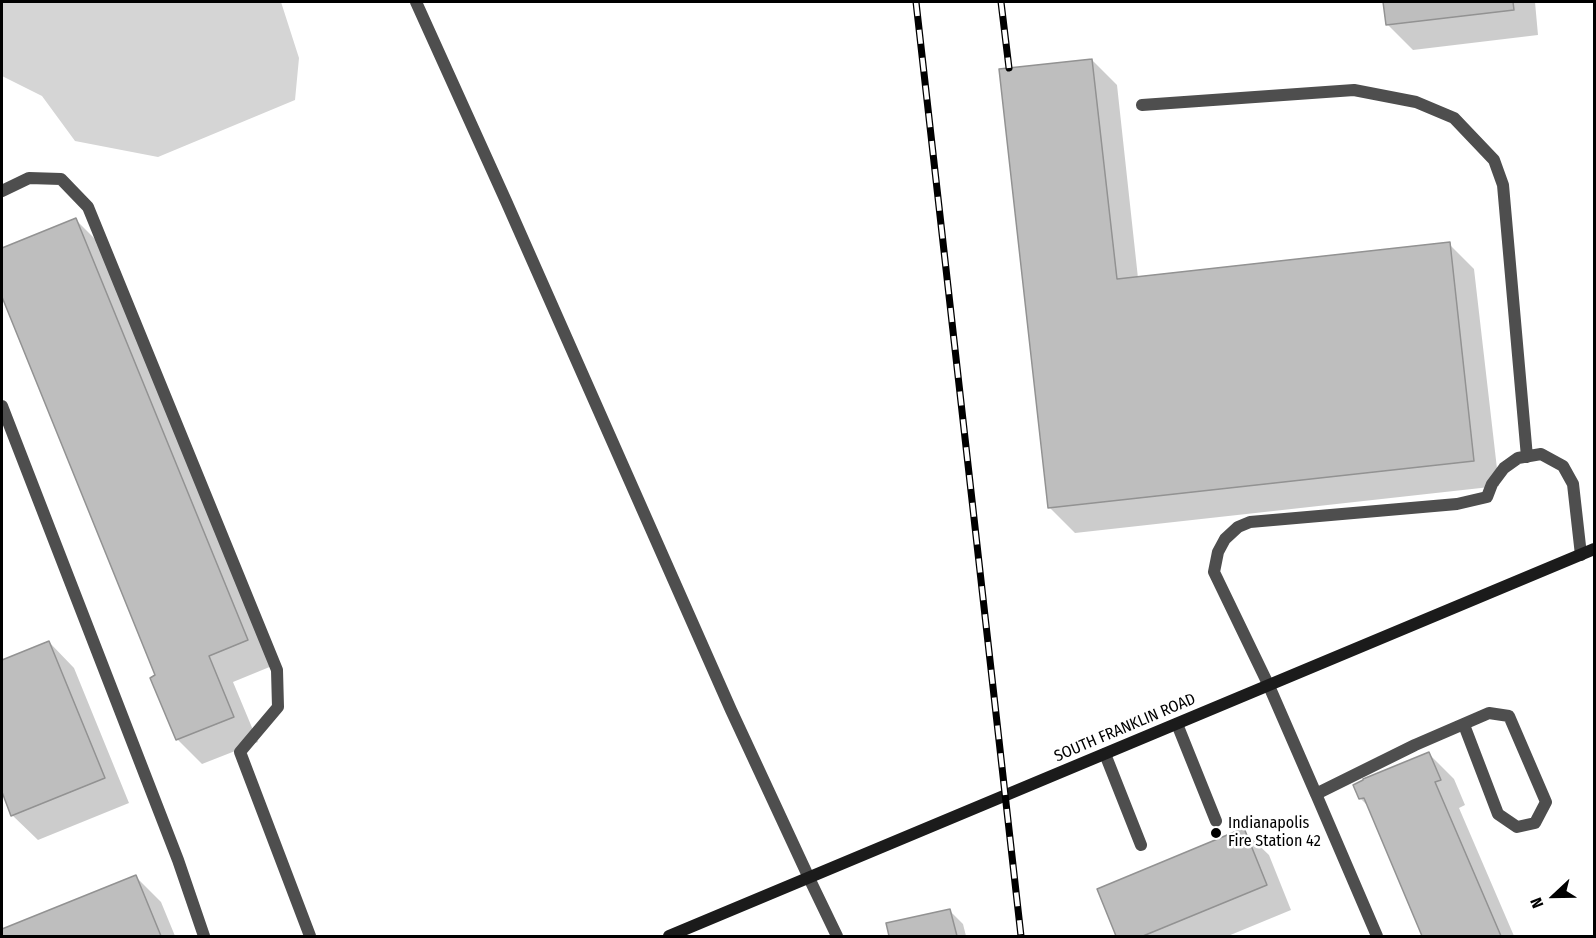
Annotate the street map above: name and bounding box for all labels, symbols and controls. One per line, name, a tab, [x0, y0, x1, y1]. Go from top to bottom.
street label: SOUTH FRANKLIN ROAD	[1052, 690, 1198, 766]
place label: Indianapolis Fire Station 42	[1228, 814, 1321, 852]
marker: Indianapolis Fire Station 42	[1209, 826, 1223, 840]
north arrow	[1524, 866, 1584, 926]
text: N	[1526, 895, 1547, 911]

